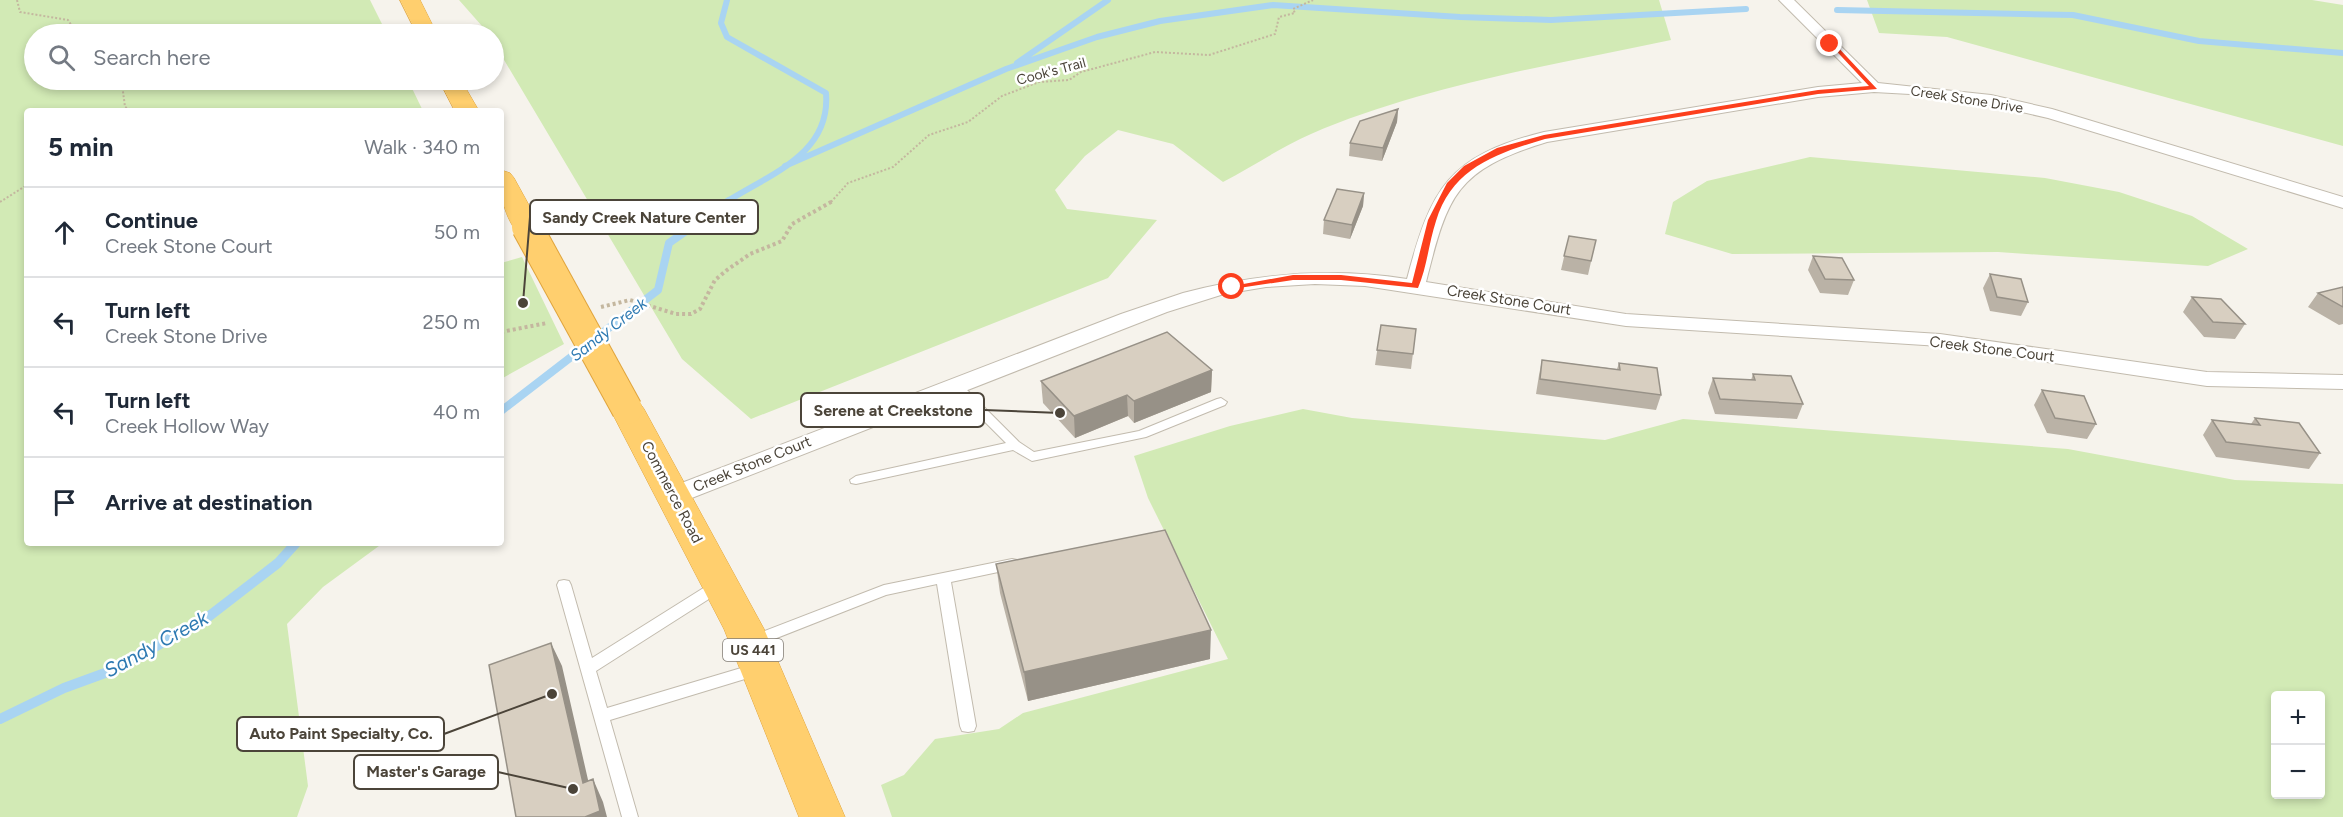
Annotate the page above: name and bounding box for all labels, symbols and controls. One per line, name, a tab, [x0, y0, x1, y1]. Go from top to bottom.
search box	[24, 24, 504, 90]
route end	[1816, 30, 1842, 56]
icon: search	[45, 41, 78, 74]
text: Search here	[93, 44, 211, 71]
street label: Cook's Trail	[1015, 54, 1088, 89]
street label: Creek Stone Drive	[1909, 82, 2025, 117]
text: 5 min	[48, 131, 114, 163]
text: Walk · 340 m	[364, 135, 480, 159]
callout: Sandy Creek Nature Center	[530, 200, 758, 234]
text: Continue	[105, 207, 198, 234]
text: Sandy Creek Nature Center	[542, 208, 746, 227]
icon: ahead	[48, 216, 81, 249]
text: 50 m	[434, 220, 480, 244]
text: Creek Stone Court	[105, 234, 273, 258]
route start	[1218, 273, 1244, 299]
street label: Creek Stone Court	[1446, 281, 1573, 319]
water label: Sandy Creek	[566, 293, 651, 365]
text: Turn left	[105, 297, 191, 324]
icon: left	[48, 306, 81, 339]
text: 250 m	[423, 310, 480, 334]
text: Creek Stone Drive	[105, 324, 267, 348]
street label: Creek Stone Court	[1929, 332, 2056, 366]
text: Turn left	[105, 387, 191, 414]
callout: Serene at Creekstone	[801, 393, 984, 427]
icon: left	[48, 396, 81, 429]
text: 40 m	[433, 400, 480, 424]
text: Serene at Creekstone	[813, 401, 973, 420]
text: Creek Hollow Way	[105, 414, 269, 438]
street label: Creek Stone Court	[690, 432, 814, 496]
street label: Commerce Road	[638, 438, 706, 546]
icon: arrive	[48, 486, 81, 519]
text: Arrive at destination	[105, 489, 313, 516]
water label: Sandy Creek	[100, 605, 213, 682]
road number: US 441	[723, 639, 783, 661]
map controls	[2271, 691, 2325, 799]
button: +	[2271, 691, 2325, 745]
callout: Auto Paint Specialty, Co.	[237, 717, 444, 751]
text: Auto Paint Specialty, Co.	[249, 724, 433, 743]
button: −	[2271, 745, 2325, 799]
callout: Master's Garage	[354, 755, 498, 789]
text: Master's Garage	[366, 762, 486, 781]

